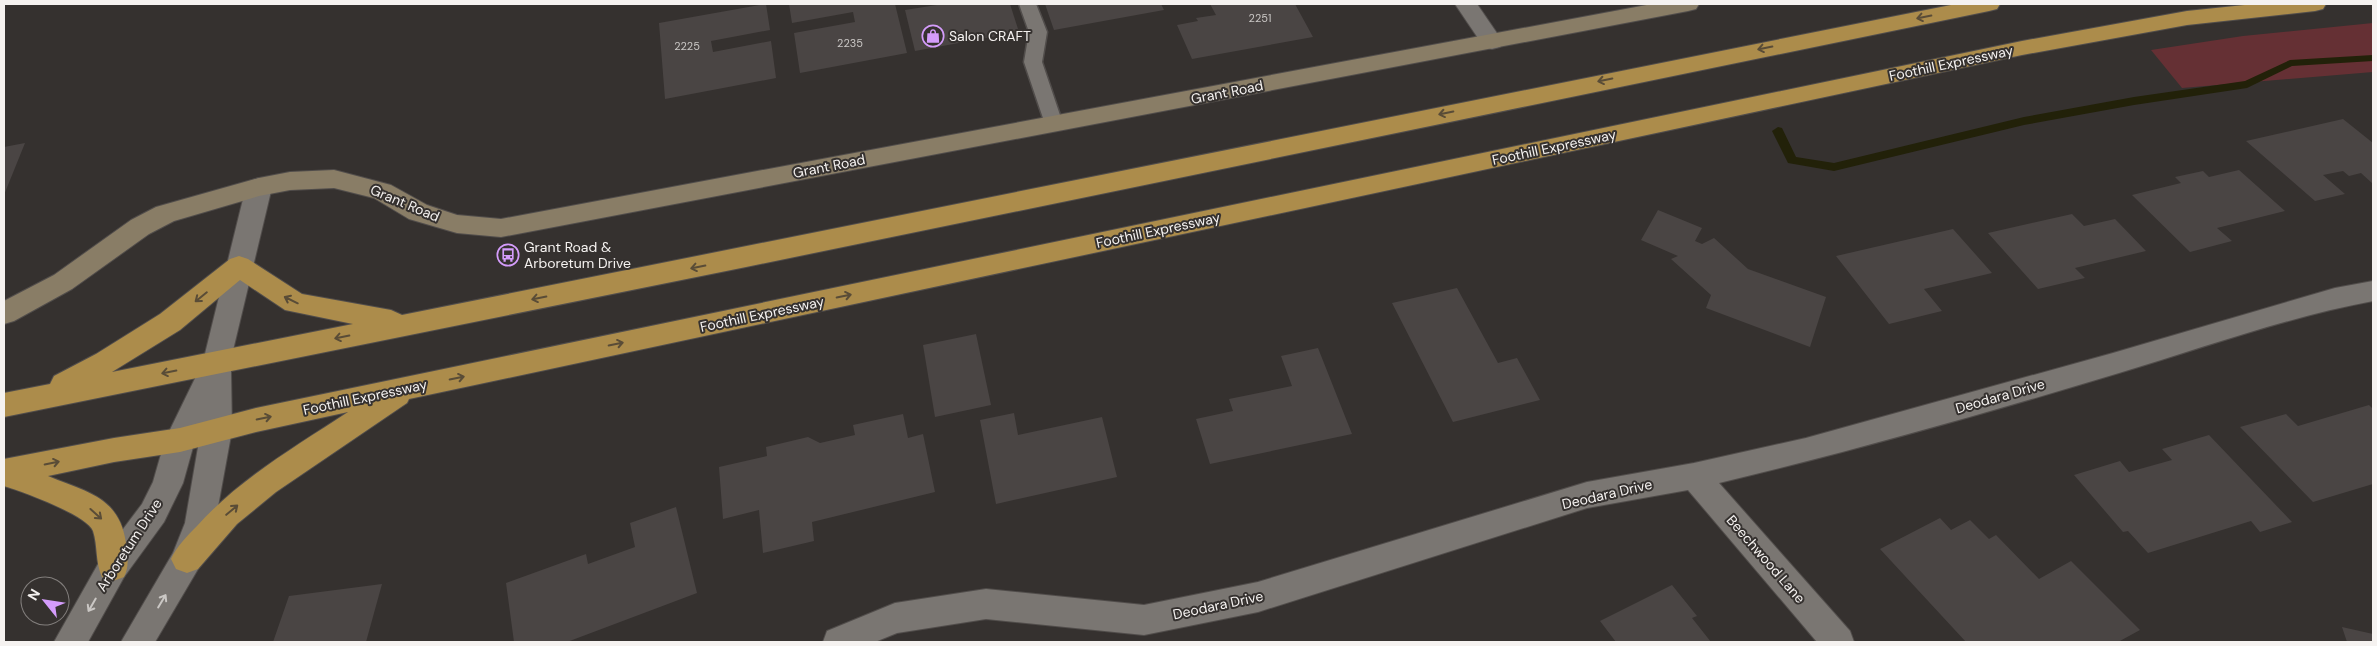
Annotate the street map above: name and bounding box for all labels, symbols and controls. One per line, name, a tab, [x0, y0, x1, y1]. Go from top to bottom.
house number: 2251	[1249, 11, 1271, 25]
one-way arrow	[1917, 12, 1933, 22]
shop icon: Salon CRAFT	[921, 24, 945, 48]
place label: Salon CRAFT	[949, 27, 1031, 45]
house number: 2235	[837, 36, 863, 50]
house number: 2225	[674, 39, 700, 53]
street label: Foothill Expressway	[1887, 41, 2015, 85]
one-way arrow	[1757, 44, 1773, 54]
street label: Grant Road	[1189, 76, 1265, 108]
one-way arrow	[1598, 76, 1614, 86]
one-way arrow	[1439, 109, 1455, 118]
street label: Foothill Expressway	[1490, 125, 1618, 169]
street label: Grant Road	[791, 150, 867, 182]
street label: Grant Road	[368, 180, 442, 226]
street label: Foothill Expressway	[1094, 208, 1222, 252]
place label: Grant Road & Arboretum Drive	[524, 238, 631, 272]
bus stop icon: Grant Road & Arboretum Drive	[496, 243, 520, 267]
one-way arrow	[691, 262, 707, 272]
one-way arrow	[195, 291, 208, 302]
one-way arrow	[835, 291, 851, 301]
street label: Foothill Expressway	[698, 292, 826, 336]
one-way arrow	[531, 294, 547, 304]
one-way arrow	[284, 295, 299, 304]
one-way arrow	[334, 333, 350, 342]
one-way arrow	[608, 339, 624, 349]
one-way arrow	[162, 368, 178, 377]
one-way arrow	[449, 373, 465, 382]
street label: Foothill Expressway	[301, 375, 429, 419]
street label: Deodara Drive	[1953, 375, 2047, 417]
one-way arrow	[256, 413, 272, 423]
one-way arrow	[44, 457, 60, 467]
street label: Deodara Drive	[1560, 475, 1654, 513]
street label: Arboretum Drive	[92, 495, 166, 595]
one-way arrow	[225, 505, 238, 516]
one-way arrow	[89, 508, 102, 520]
street label: Beechwood Lane	[1723, 511, 1809, 607]
north arrow	[20, 576, 70, 626]
text: N	[23, 586, 44, 603]
street label: Deodara Drive	[1171, 587, 1265, 623]
one-way arrow	[158, 594, 168, 608]
one-way arrow	[86, 597, 96, 611]

